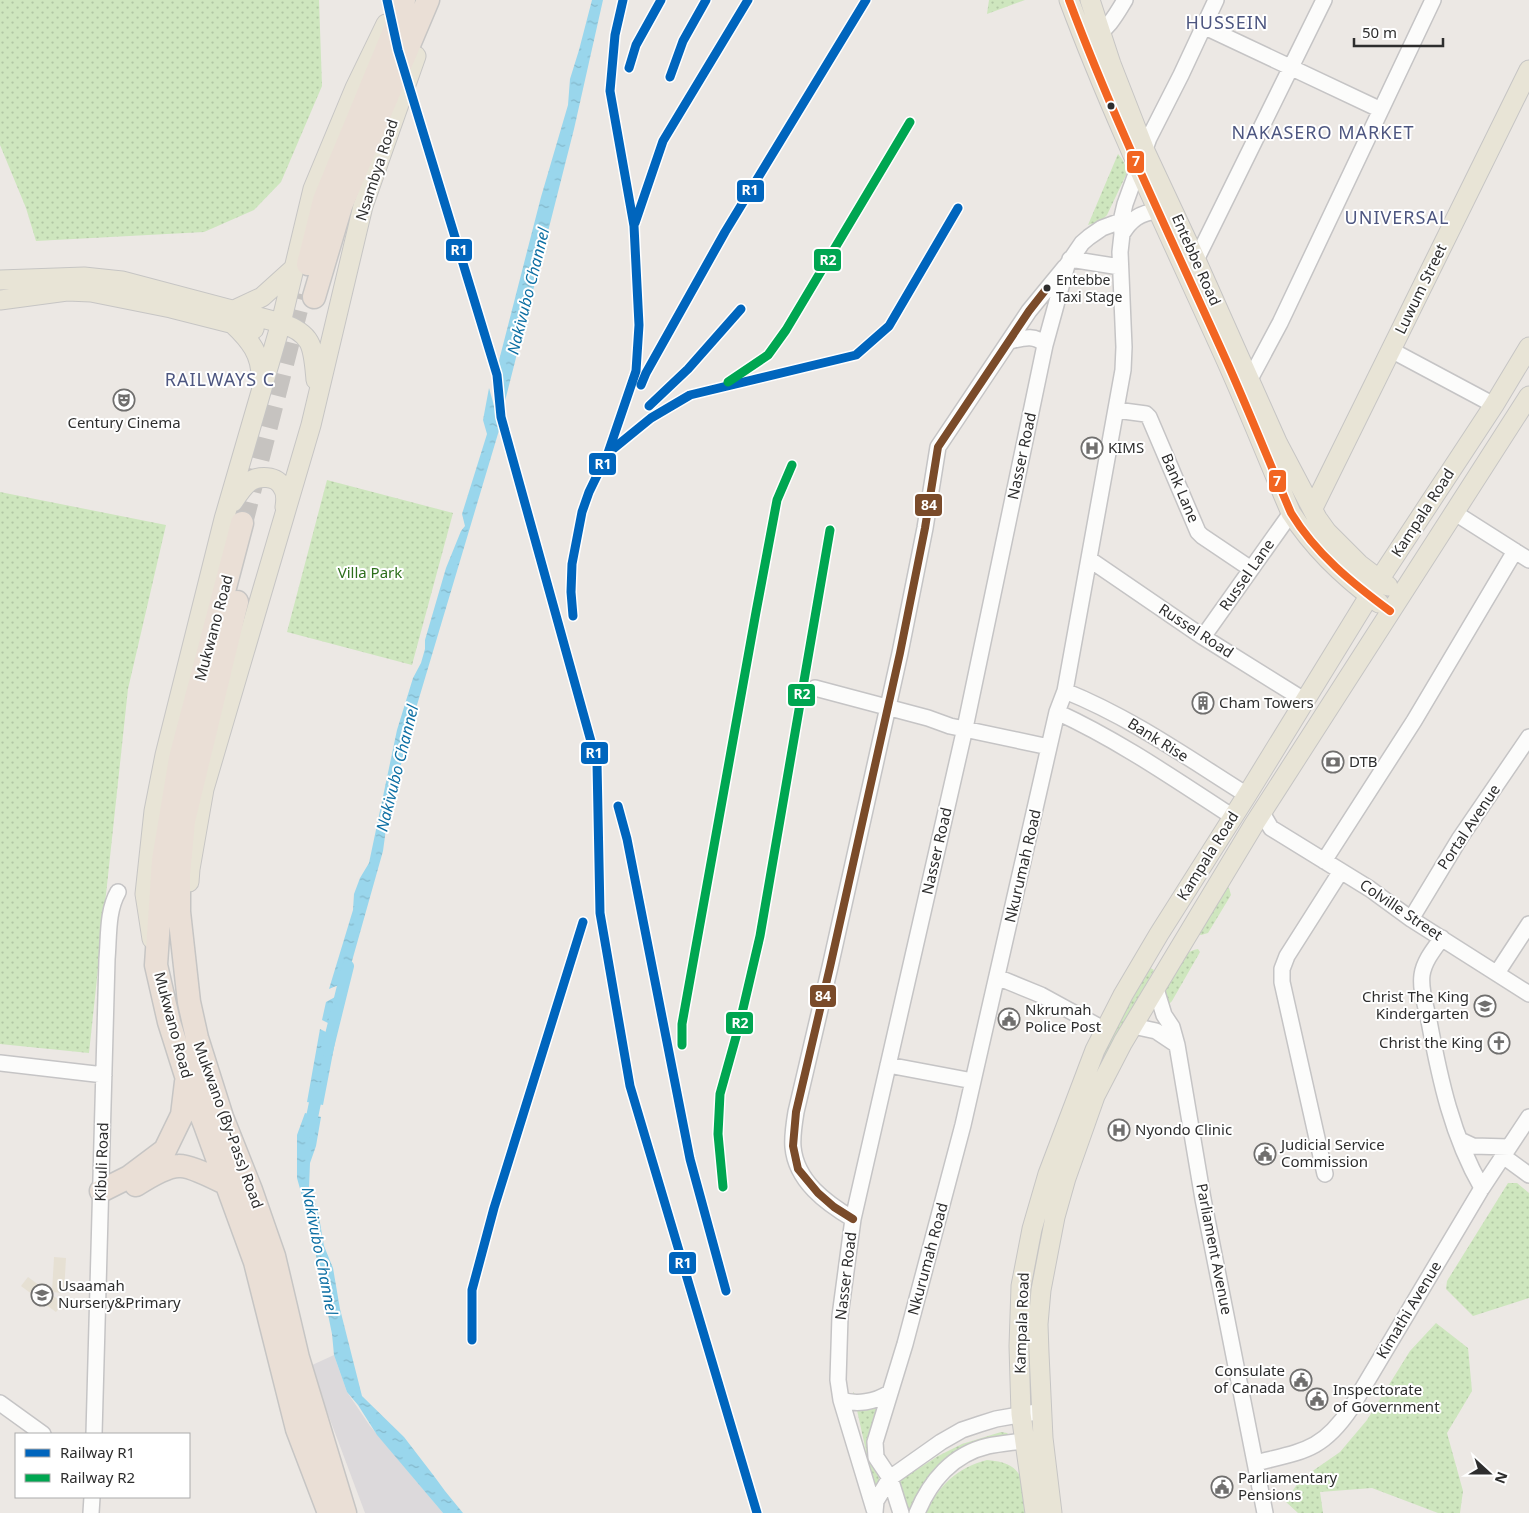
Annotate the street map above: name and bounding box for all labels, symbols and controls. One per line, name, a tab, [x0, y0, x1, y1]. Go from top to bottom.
district label: HUSSEIN	[1185, 10, 1269, 34]
scale bar	[1354, 15, 1443, 47]
text: 50 m	[1362, 22, 1397, 42]
unlabelled marker	[1106, 101, 1116, 111]
street label: Nsambya Road	[350, 116, 402, 223]
district label: NAKASERO MARKET	[1232, 120, 1414, 144]
line badge: 7	[1126, 150, 1145, 174]
text: 7	[1132, 151, 1140, 170]
line badge: R1	[736, 179, 765, 203]
text: R1	[741, 180, 759, 199]
district label: UNIVERSAL	[1345, 205, 1449, 229]
street label: Entebbe Road	[1168, 211, 1226, 309]
water label: Nakivubo Channel	[502, 224, 555, 357]
line badge: R1	[445, 238, 473, 262]
text: R1	[450, 240, 468, 259]
street label: Luwum Street	[1390, 240, 1451, 337]
line badge: R2	[813, 248, 842, 272]
text: R2	[819, 250, 837, 269]
place label: Entebbe Taxi Stage	[1056, 270, 1122, 306]
marker: Entebbe Taxi Stage	[1042, 283, 1052, 293]
district label: RAILWAYS C	[165, 367, 275, 391]
theatre icon: Century Cinema	[112, 388, 136, 412]
street label: Nasser Road	[1002, 410, 1040, 501]
place label: Century Cinema	[67, 412, 181, 432]
hospital icon: KIMS	[1080, 436, 1104, 460]
place label: KIMS	[1108, 437, 1144, 457]
street label: Bank Lane	[1157, 450, 1204, 525]
line badge: R1	[588, 452, 617, 476]
text: R1	[594, 454, 612, 473]
street label: Kampala Road	[1386, 464, 1458, 561]
line badge: 7	[1268, 469, 1287, 493]
text: 7	[1273, 471, 1281, 490]
line badge: 84	[914, 493, 943, 517]
text: 84	[921, 495, 937, 514]
street label: Russel Lane	[1214, 535, 1278, 614]
park label: Villa Park	[338, 562, 402, 582]
street label: Mukwano Road	[189, 572, 237, 683]
street label: Russel Road	[1155, 599, 1238, 662]
line badge: R2	[787, 683, 816, 707]
text: R2	[793, 684, 811, 703]
building icon: Cham Towers	[1191, 691, 1215, 715]
place label: Cham Towers	[1219, 692, 1314, 712]
water label: Nakivubo Channel	[371, 701, 424, 834]
street label: Bank Rise	[1124, 713, 1193, 766]
line badge: R1	[580, 741, 609, 765]
text: R1	[585, 743, 603, 762]
bank icon: DTB	[1321, 750, 1345, 774]
place label: DTB	[1349, 751, 1378, 771]
street label: Portal Avenue	[1432, 780, 1504, 873]
street label: Nasser Road	[916, 805, 956, 896]
street label: Nkurumah Road	[999, 807, 1045, 924]
street label: Kampala Road	[1172, 807, 1243, 904]
street label: Colville Street	[1356, 874, 1447, 945]
street label: Mukwano Road	[150, 969, 198, 1080]
line badge: 84	[809, 984, 837, 1008]
text: 84	[815, 986, 831, 1005]
place label: Christ The King Kindergarten	[1362, 986, 1469, 1023]
school or university icon: Christ The King Kindergarten	[1473, 994, 1497, 1018]
place label: Nkrumah Police Post	[1025, 999, 1102, 1036]
public building icon: Nkrumah Police Post	[997, 1007, 1021, 1031]
line badge: R2	[725, 1011, 754, 1035]
text: R2	[731, 1013, 749, 1032]
church icon: Christ the King	[1487, 1031, 1511, 1055]
place label: Christ the King	[1379, 1032, 1483, 1052]
street label: Mukwano (By-Pass) Road	[189, 1038, 268, 1211]
hospital icon: Nyondo Clinic	[1107, 1118, 1131, 1142]
place label: Nyondo Clinic	[1135, 1119, 1232, 1139]
street label: Kibuli Road	[90, 1122, 112, 1202]
place label: Judicial Service Commission	[1279, 1134, 1385, 1171]
public building icon: Judicial Service Commission	[1253, 1142, 1277, 1166]
street label: Parliament Avenue	[1192, 1181, 1238, 1316]
water label: Nakivubo Channel	[297, 1185, 343, 1318]
street label: Nkurumah Road	[902, 1200, 952, 1317]
street label: Nasser Road	[830, 1231, 860, 1321]
line badge: R1	[668, 1251, 697, 1275]
text: R1	[674, 1253, 692, 1272]
street label: Kimathi Avenue	[1371, 1257, 1445, 1362]
street label: Kampala Road	[1009, 1272, 1033, 1374]
place label: Usaamah Nursery&Primary	[58, 1275, 181, 1312]
school or university icon: Usaamah Nursery&Primary	[30, 1283, 54, 1307]
place label: Consulate of Canada	[1214, 1360, 1285, 1397]
public building icon: Consulate of Canada	[1289, 1368, 1313, 1392]
place label: Inspectorate of Government	[1333, 1379, 1440, 1416]
public building icon: Inspectorate of Government	[1305, 1387, 1329, 1411]
legend	[15, 1433, 190, 1498]
text: Railway R1	[60, 1442, 135, 1462]
north arrow	[1464, 1448, 1514, 1498]
text: Railway R2	[60, 1467, 135, 1487]
place label: Parliamentary Pensions	[1238, 1467, 1338, 1504]
text: N	[1491, 1469, 1513, 1487]
public building icon: Parliamentary Pensions	[1210, 1475, 1234, 1499]

